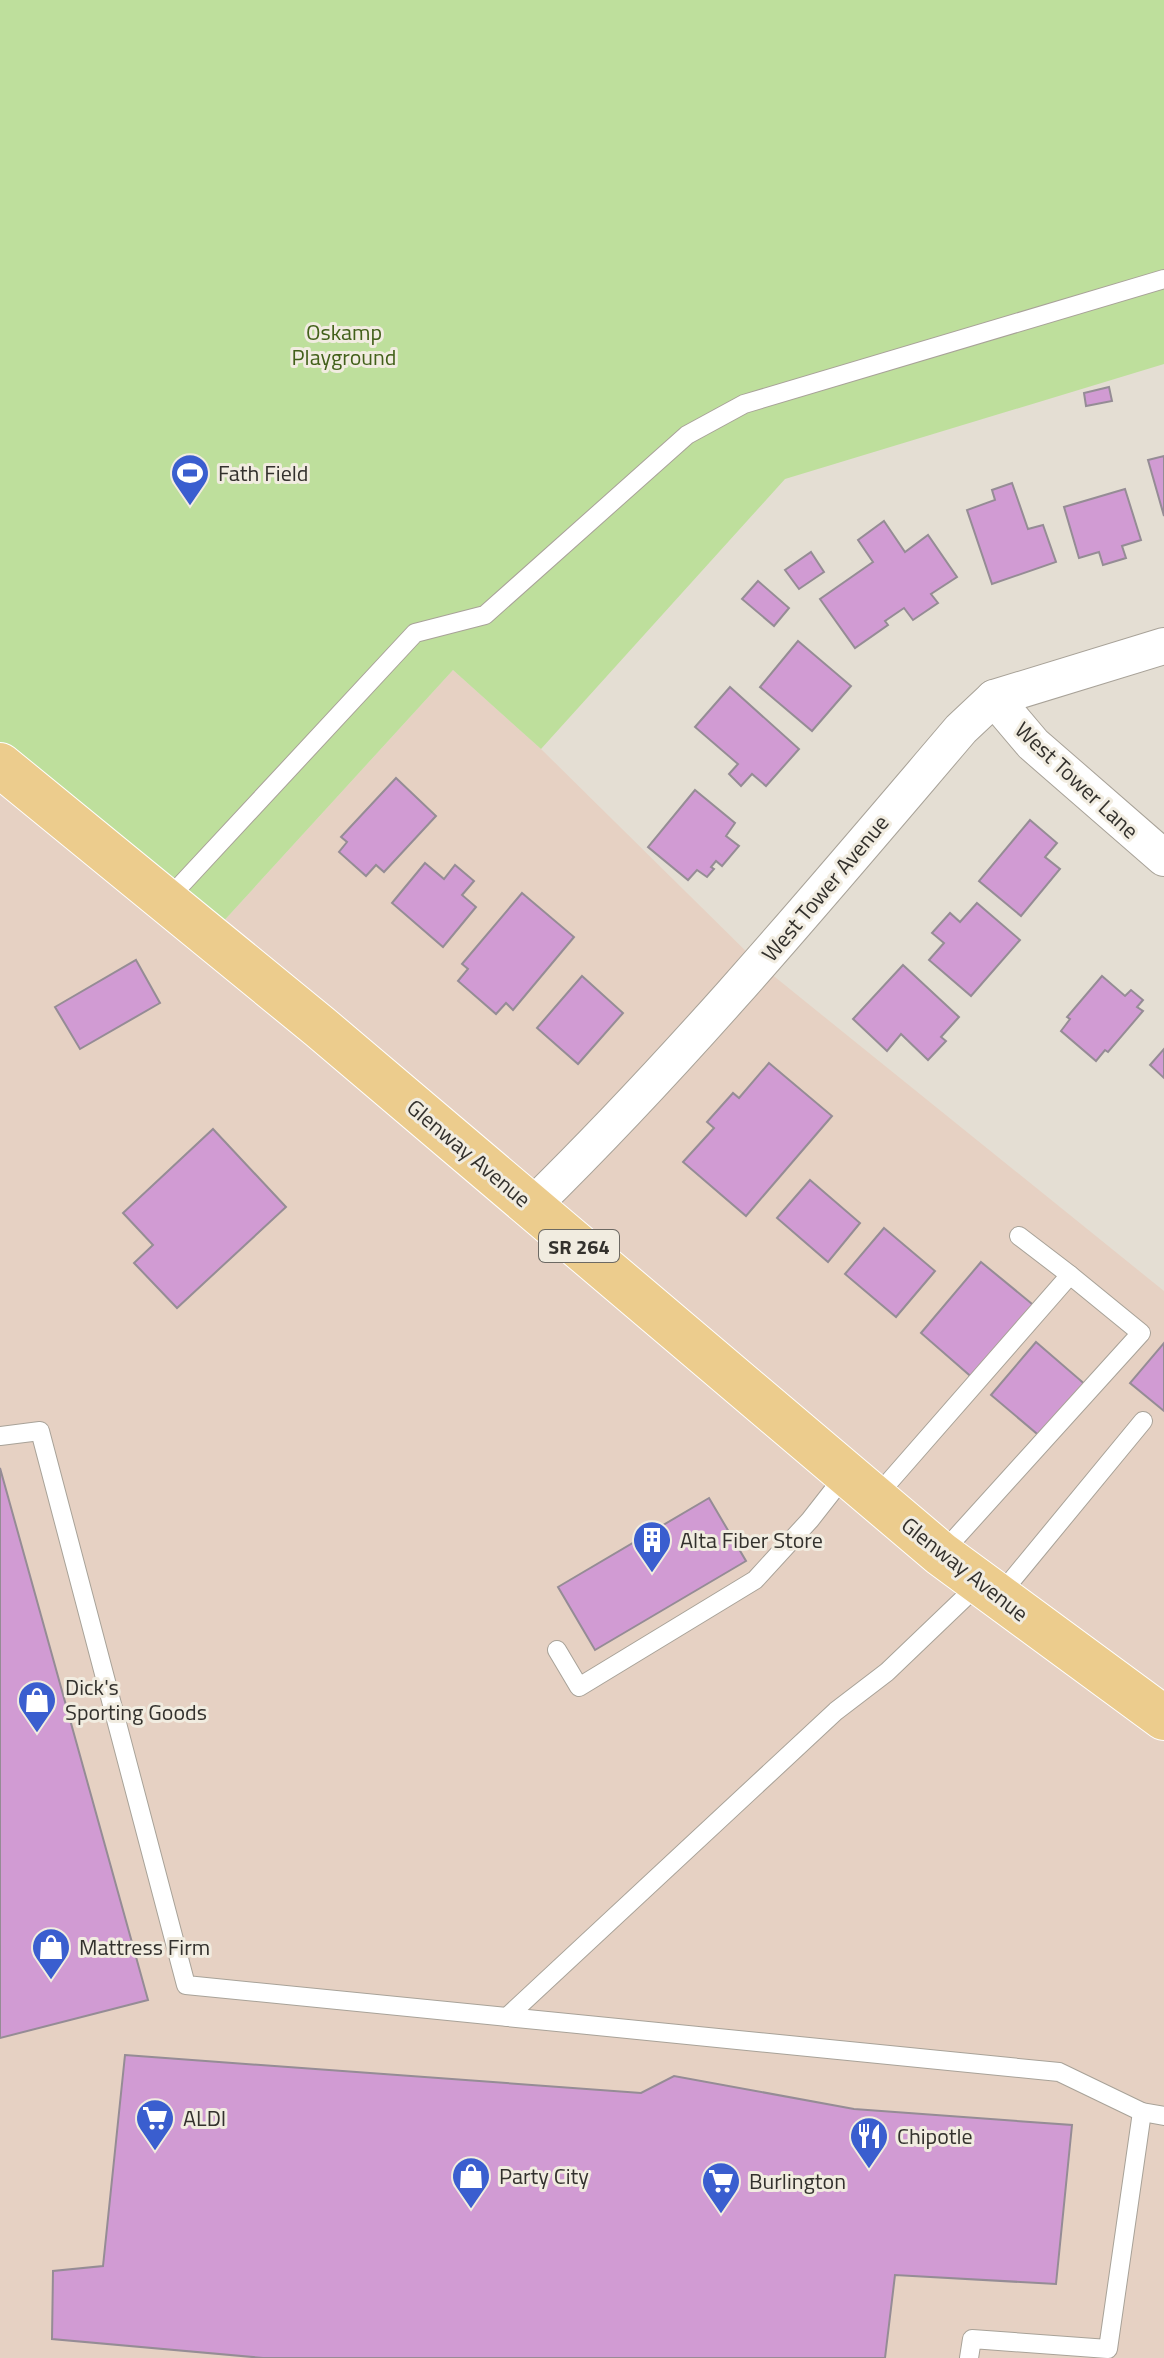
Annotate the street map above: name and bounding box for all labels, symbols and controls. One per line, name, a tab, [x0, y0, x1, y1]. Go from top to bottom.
park label: Oskamp Playground	[292, 315, 396, 374]
sports icon: Fath Field	[169, 452, 211, 507]
place label: Fath Field	[218, 456, 308, 490]
street label: West Tower Lane	[1007, 713, 1147, 847]
street label: West Tower Avenue	[753, 807, 897, 969]
street label: Glenway Avenue	[399, 1091, 539, 1215]
road number: SR 264	[539, 1230, 619, 1262]
street label: Glenway Avenue	[894, 1508, 1036, 1630]
building icon: Alta Fiber Store	[631, 1519, 673, 1574]
place label: Alta Fiber Store	[680, 1523, 823, 1557]
place label: Dick's Sporting Goods	[65, 1670, 207, 1729]
shop icon: Dick's Sporting Goods	[16, 1679, 58, 1734]
shop icon: Mattress Firm	[30, 1926, 72, 1981]
place label: Mattress Firm	[79, 1930, 210, 1964]
supermarket icon: ALDI	[134, 2097, 176, 2152]
place label: ALDI	[183, 2101, 226, 2135]
restaurant icon: Chipotle	[848, 2115, 890, 2170]
place label: Chipotle	[897, 2119, 973, 2153]
shop icon: Party City	[450, 2155, 492, 2210]
place label: Party City	[499, 2159, 589, 2193]
supermarket icon: Burlington	[700, 2160, 742, 2215]
place label: Burlington	[749, 2164, 846, 2198]

